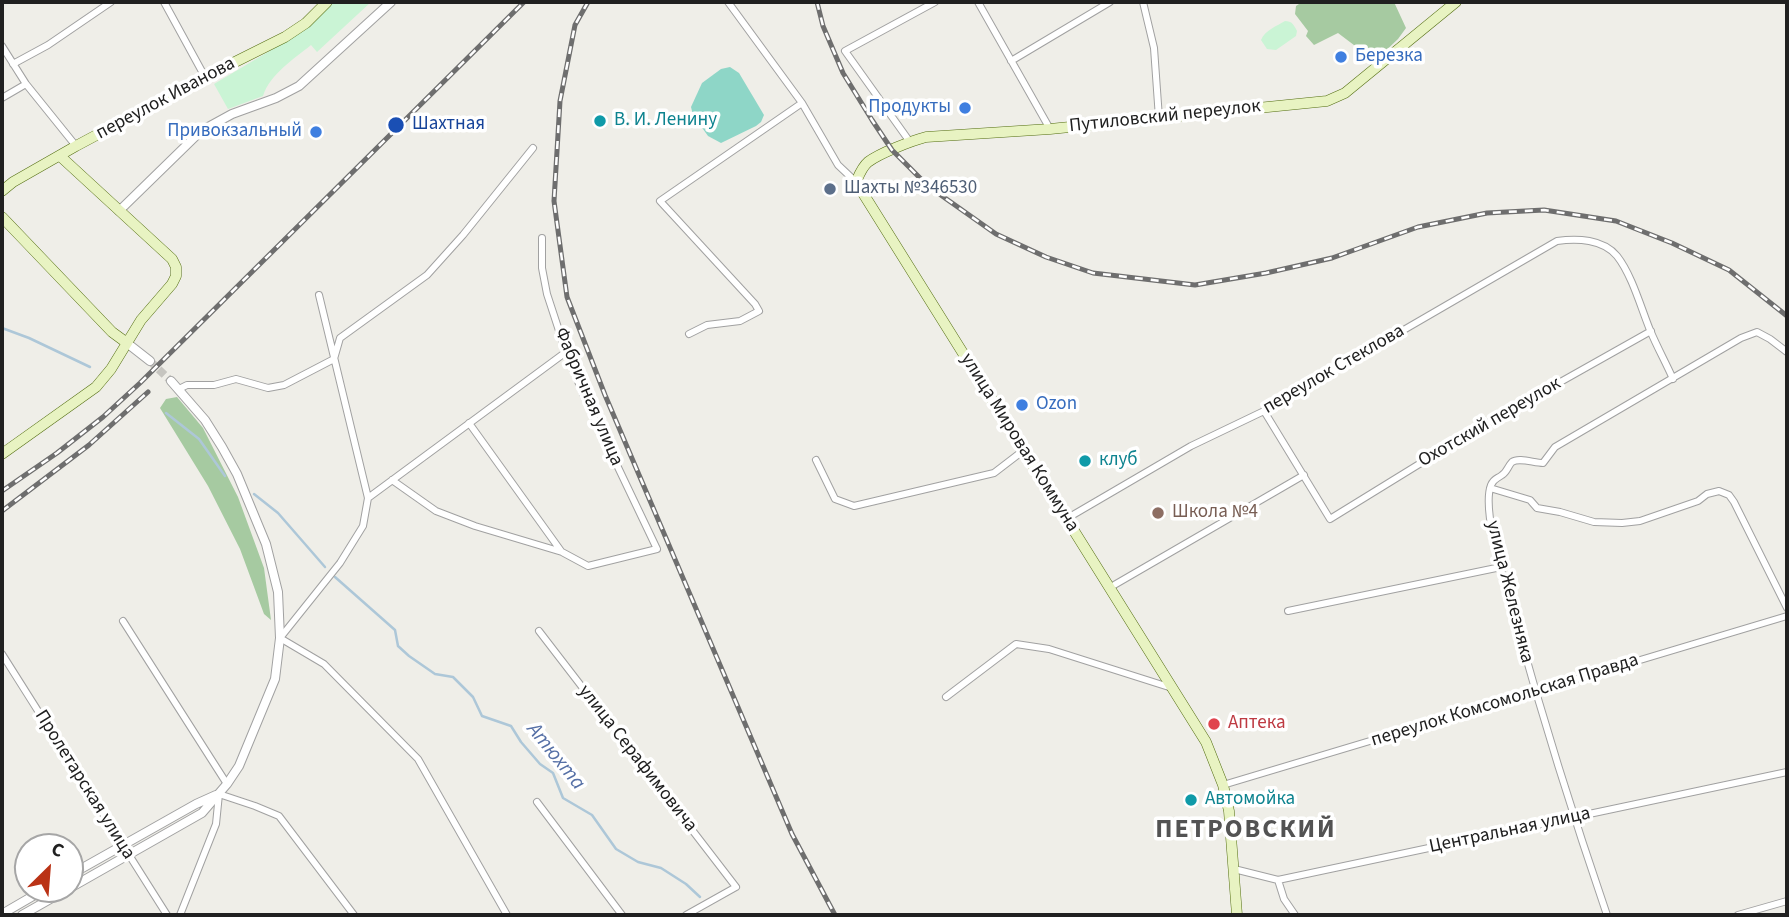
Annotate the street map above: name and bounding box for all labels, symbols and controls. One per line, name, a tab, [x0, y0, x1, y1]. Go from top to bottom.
place label: Березка	[1355, 46, 1423, 68]
marker: Березка	[1333, 49, 1349, 65]
street label: переулок Иванова	[93, 53, 239, 145]
street label: Путиловский переулок	[1068, 96, 1262, 138]
place label: Продукты	[868, 97, 951, 119]
marker: Продукты	[957, 100, 973, 116]
place label: В. И. Ленину	[614, 110, 717, 132]
marker: В. И. Ленину	[592, 113, 608, 129]
place label: Шахтная	[412, 114, 485, 136]
marker: Шахтная	[386, 115, 406, 135]
place label: Привокзальный	[167, 121, 302, 143]
marker: Привокзальный	[308, 124, 324, 140]
place label: Шахты №346530	[844, 178, 977, 200]
marker: Шахты №346530	[822, 181, 838, 197]
street label: переулок Стеклова	[1259, 320, 1409, 420]
street label: Фабричная улица	[549, 324, 627, 470]
street label: улица Мировая Коммуна	[955, 350, 1083, 536]
street label: Охотский переулок	[1415, 373, 1565, 473]
place label: Ozon	[1036, 394, 1077, 416]
marker: Ozon	[1014, 397, 1030, 413]
place label: клуб	[1099, 450, 1138, 472]
marker: клуб	[1077, 453, 1093, 469]
place label: Школа №4	[1172, 502, 1258, 524]
marker: Школа №4	[1150, 505, 1166, 521]
street label: улица Железняка	[1480, 518, 1538, 666]
street label: переулок Комсомольская Правда	[1369, 649, 1641, 753]
street label: улица Серафимовича	[572, 681, 702, 837]
street label: Пролетарская улица	[29, 706, 139, 864]
place label: Аптека	[1228, 713, 1286, 735]
marker: Аптека	[1206, 716, 1222, 732]
water label: Атюхта	[520, 718, 590, 796]
place label: Автомойка	[1205, 789, 1295, 811]
marker: Автомойка	[1183, 792, 1199, 808]
street label: Центральная улица	[1427, 803, 1593, 859]
district label: ПЕТРОВСКИЙ	[1157, 815, 1335, 847]
north arrow	[14, 833, 84, 903]
text: С	[47, 836, 68, 865]

